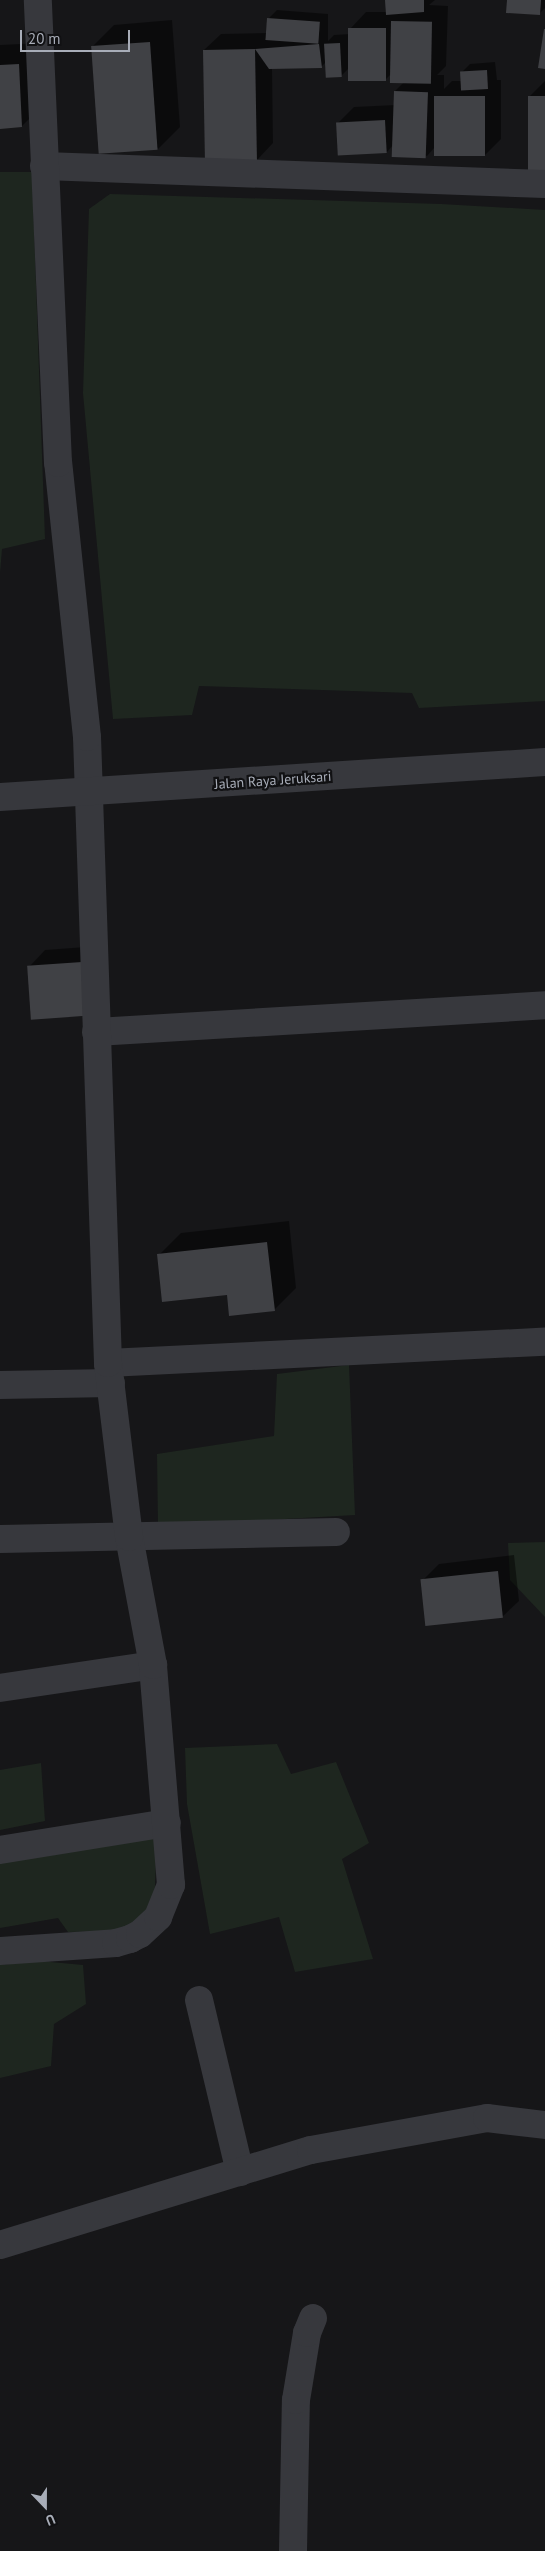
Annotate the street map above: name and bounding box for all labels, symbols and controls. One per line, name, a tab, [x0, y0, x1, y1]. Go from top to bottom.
scale bar	[22, 20, 132, 52]
text: 20 m	[28, 29, 61, 48]
street label: Jalan Raya Jeruksari	[214, 768, 332, 792]
north arrow	[20, 2481, 70, 2531]
text: U	[43, 2510, 58, 2530]

